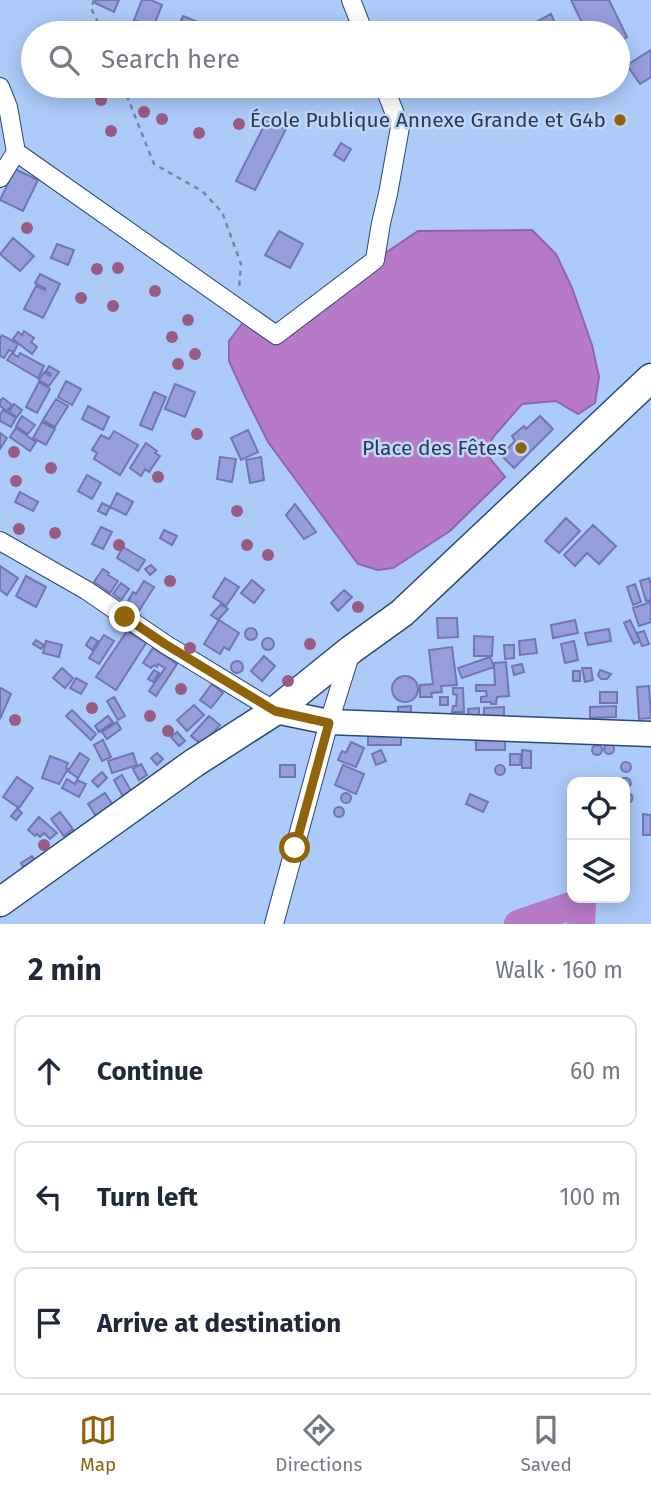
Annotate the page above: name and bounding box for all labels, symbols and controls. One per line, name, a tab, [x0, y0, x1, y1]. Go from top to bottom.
search box	[21, 21, 630, 98]
icon: search	[45, 41, 83, 79]
text: Search here	[101, 44, 240, 75]
place label: École Publique Annexe Grande et G4b	[250, 107, 606, 133]
marker: École Publique Annexe Grande et G4b	[612, 112, 628, 128]
place label: Place des Fêtes	[362, 435, 507, 461]
marker: Place des Fêtes	[513, 440, 529, 456]
route end	[109, 601, 140, 632]
map controls	[567, 777, 630, 903]
button: locate	[567, 777, 630, 840]
route start	[279, 832, 310, 863]
button: layers	[567, 840, 630, 903]
text: 2 min	[28, 952, 102, 988]
text: Walk · 160 m	[495, 956, 623, 984]
icon: ahead	[30, 1052, 68, 1090]
text: Continue	[97, 1056, 203, 1087]
text: 60 m	[570, 1057, 621, 1085]
icon: left	[30, 1178, 68, 1216]
text: Turn left	[97, 1182, 198, 1213]
text: 100 m	[560, 1183, 621, 1211]
icon: arrive	[30, 1304, 68, 1342]
text: Arrive at destination	[97, 1308, 341, 1339]
tab: Map	[79, 1411, 117, 1476]
tab: Directions	[275, 1411, 362, 1476]
tab: Saved	[521, 1411, 572, 1476]

